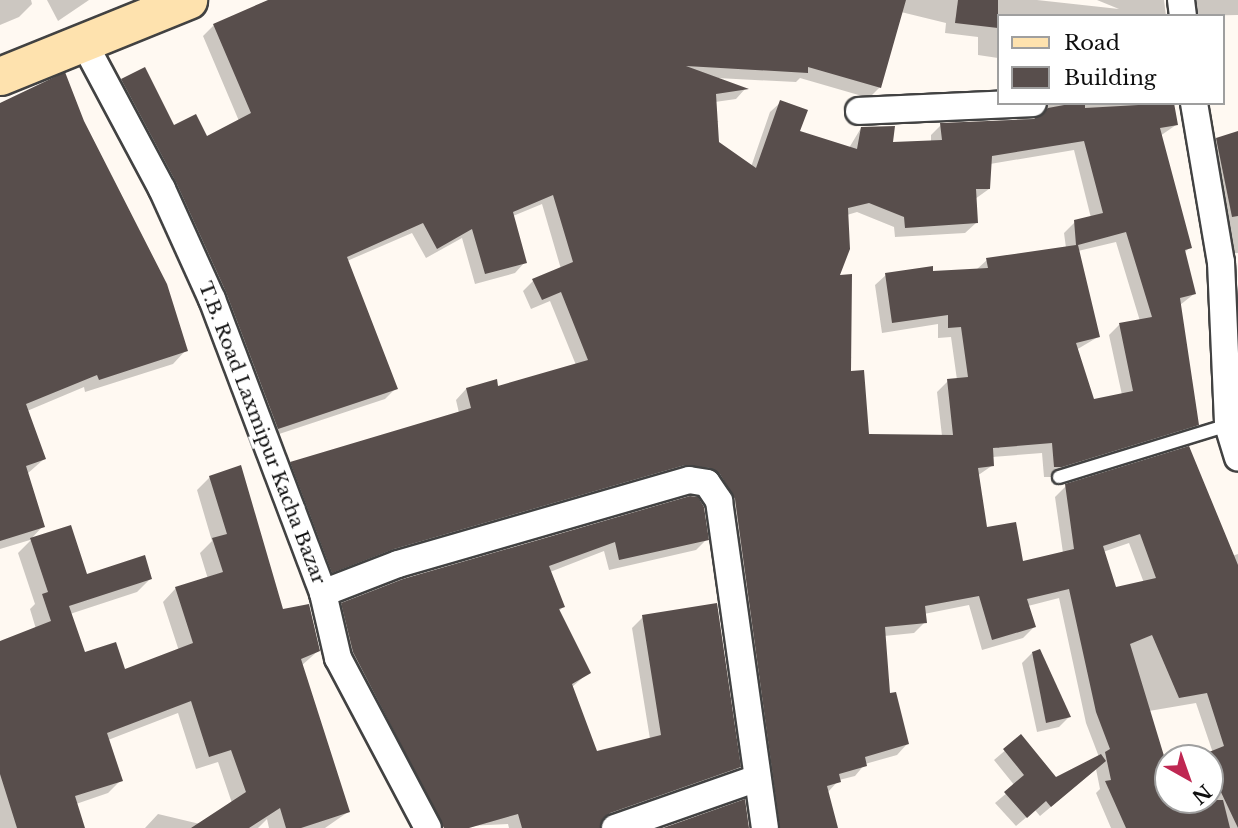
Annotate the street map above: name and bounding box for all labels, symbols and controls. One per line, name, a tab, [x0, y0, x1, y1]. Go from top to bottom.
legend	[996, 14, 1224, 105]
text: Road	[1064, 30, 1120, 56]
text: Building	[1064, 65, 1156, 91]
street label: T.B. Road Laxmipur Kacha Bazar	[193, 278, 331, 588]
north arrow	[1154, 744, 1224, 814]
text: N	[1187, 779, 1216, 808]

